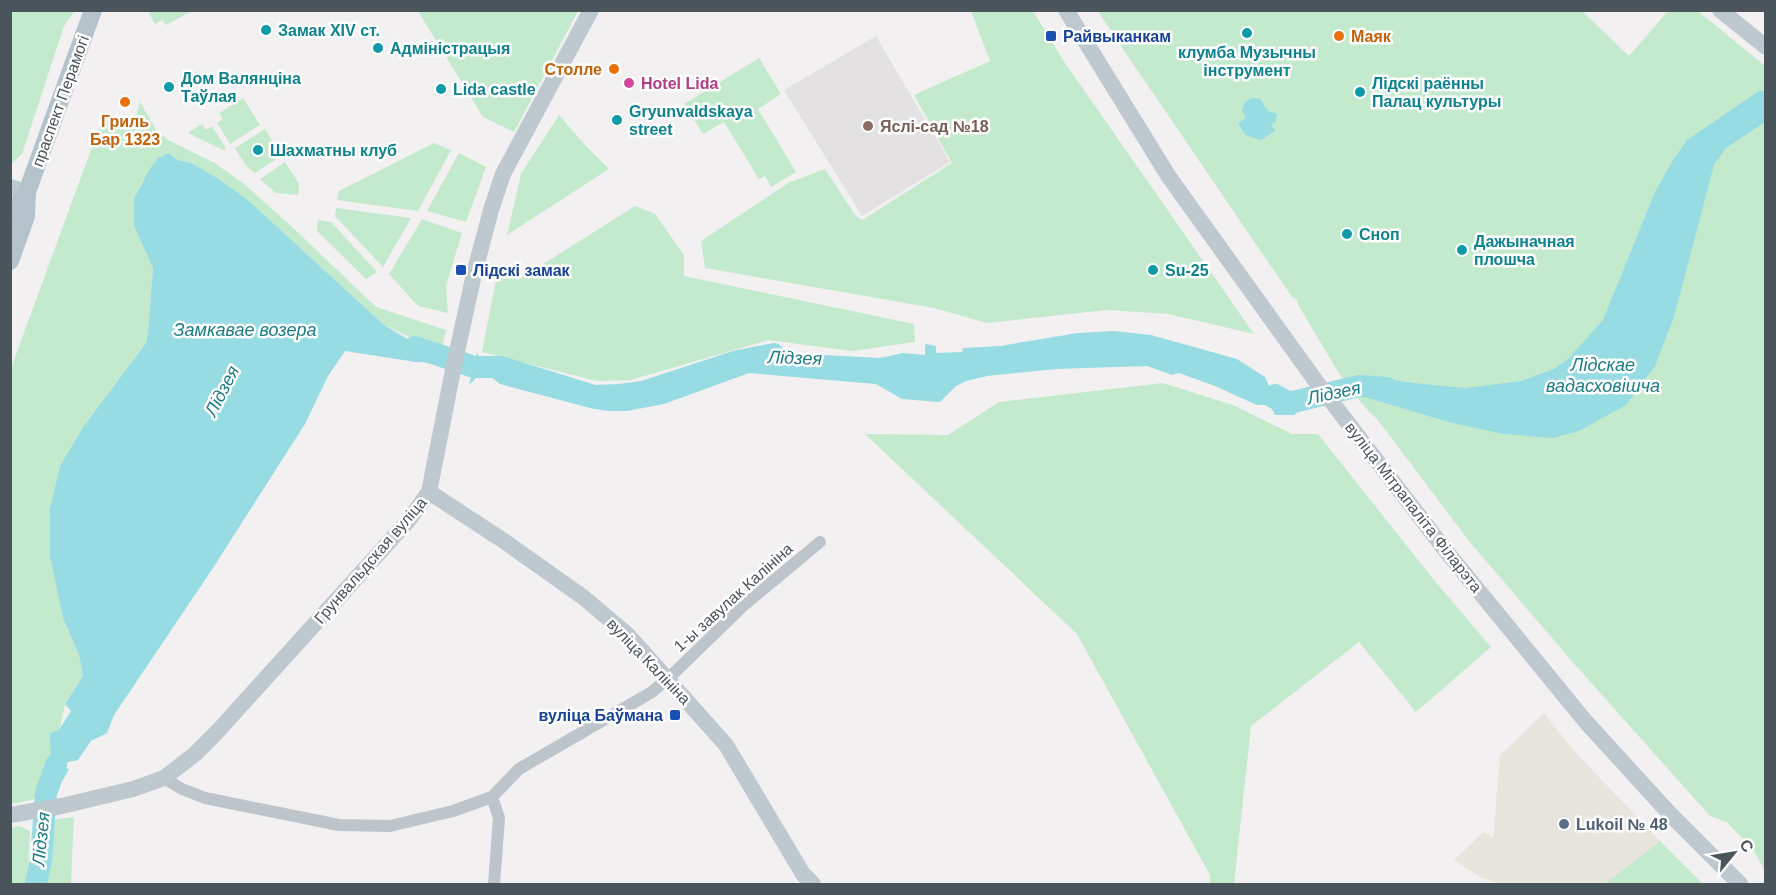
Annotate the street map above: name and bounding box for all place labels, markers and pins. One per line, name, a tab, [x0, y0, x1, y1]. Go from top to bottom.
place label: Замак XIV ст.	[278, 22, 380, 39]
marker: Замак XIV ст.	[259, 23, 273, 37]
marker: клумба Музычны інструмент	[1240, 26, 1254, 40]
place label: Райвыканкам	[1063, 28, 1171, 45]
place label: Маяк	[1351, 28, 1392, 45]
marker: Райвыканкам	[1044, 29, 1058, 43]
marker: Маяк	[1332, 29, 1346, 43]
place label: Адміністрацыя	[390, 40, 510, 57]
marker: Адміністрацыя	[371, 41, 385, 55]
place label: клумба Музычны інструмент	[1178, 44, 1316, 79]
place label: Столле	[544, 61, 602, 78]
marker: Столле	[607, 62, 621, 76]
place label: Дом Валянціна Таўлая	[181, 70, 301, 105]
place label: Hotel Lida	[641, 75, 718, 92]
place label: Лідскі раённы Палац культуры	[1372, 75, 1501, 110]
marker: Hotel Lida	[622, 76, 636, 90]
marker: Дом Валянціна Таўлая	[162, 80, 176, 94]
place label: Lida castle	[453, 81, 536, 98]
marker: Lida castle	[434, 82, 448, 96]
marker: Лідскі раённы Палац культуры	[1353, 85, 1367, 99]
marker: Гриль Бар 1323	[118, 95, 132, 109]
place label: Gryunvaldskaya street	[629, 103, 753, 138]
place label: Гриль Бар 1323	[90, 113, 160, 148]
marker: Gryunvaldskaya street	[610, 113, 624, 127]
place label: Яслі-сад №18	[880, 118, 989, 135]
marker: Яслі-сад №18	[861, 119, 875, 133]
place label: Шахматны клуб	[270, 142, 397, 159]
marker: Шахматны клуб	[251, 143, 265, 157]
place label: Сноп	[1359, 226, 1400, 243]
marker: Сноп	[1340, 227, 1354, 241]
place label: Дажыначная плошча	[1474, 233, 1575, 268]
marker: Дажыначная плошча	[1455, 243, 1469, 257]
place label: Лідскі замак	[473, 262, 571, 279]
place label: Su-25	[1165, 262, 1209, 279]
marker: Лідскі замак	[454, 263, 468, 277]
marker: Su-25	[1146, 263, 1160, 277]
place label: вуліца Баўмана	[539, 707, 663, 724]
marker: вуліца Баўмана	[668, 708, 682, 722]
place label: Lukoil № 48	[1576, 816, 1668, 833]
marker: Lukoil № 48	[1557, 817, 1571, 831]

